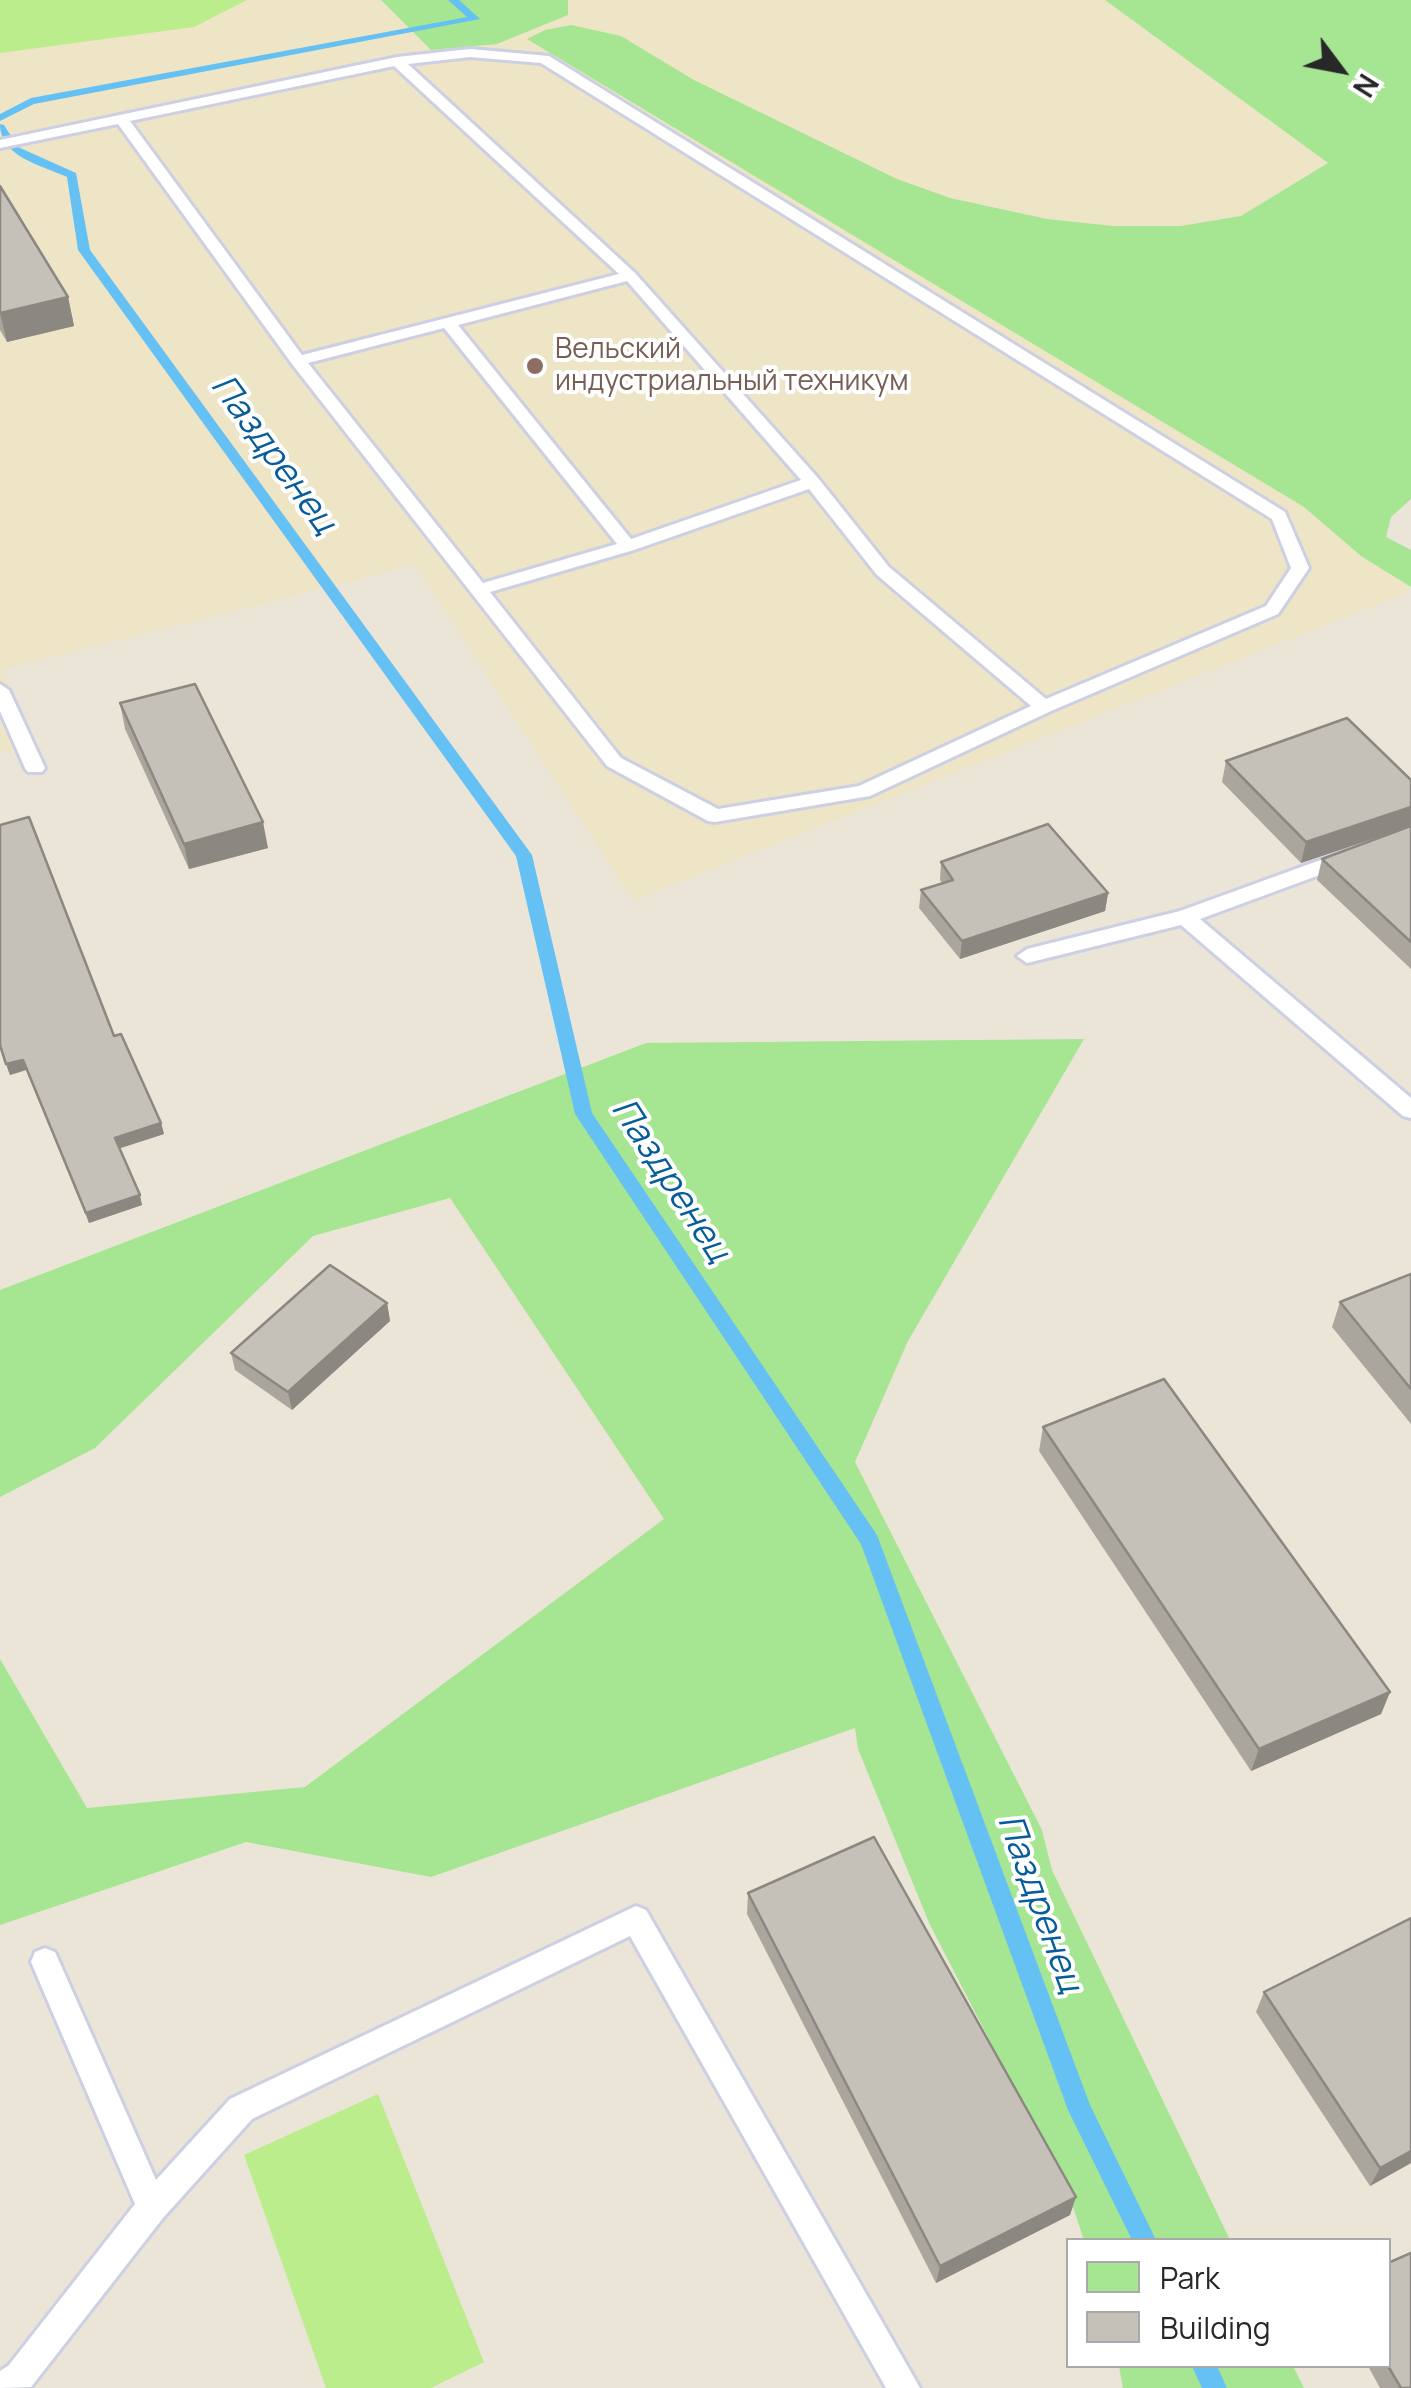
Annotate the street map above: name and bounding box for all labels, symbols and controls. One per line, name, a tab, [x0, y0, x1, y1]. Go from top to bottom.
north arrow	[1291, 20, 1391, 120]
text: N	[1345, 67, 1388, 104]
place label: Вельский индустриальный техникум	[555, 333, 909, 399]
marker: Вельский индустриальный техникум	[524, 355, 546, 377]
water label: Паздренец	[201, 367, 345, 543]
water label: Паздренец	[602, 1091, 738, 1271]
water label: Паздренец	[987, 1809, 1091, 1999]
legend	[1066, 2238, 1391, 2368]
text: Park	[1160, 2257, 1220, 2298]
text: Building	[1160, 2307, 1271, 2348]

